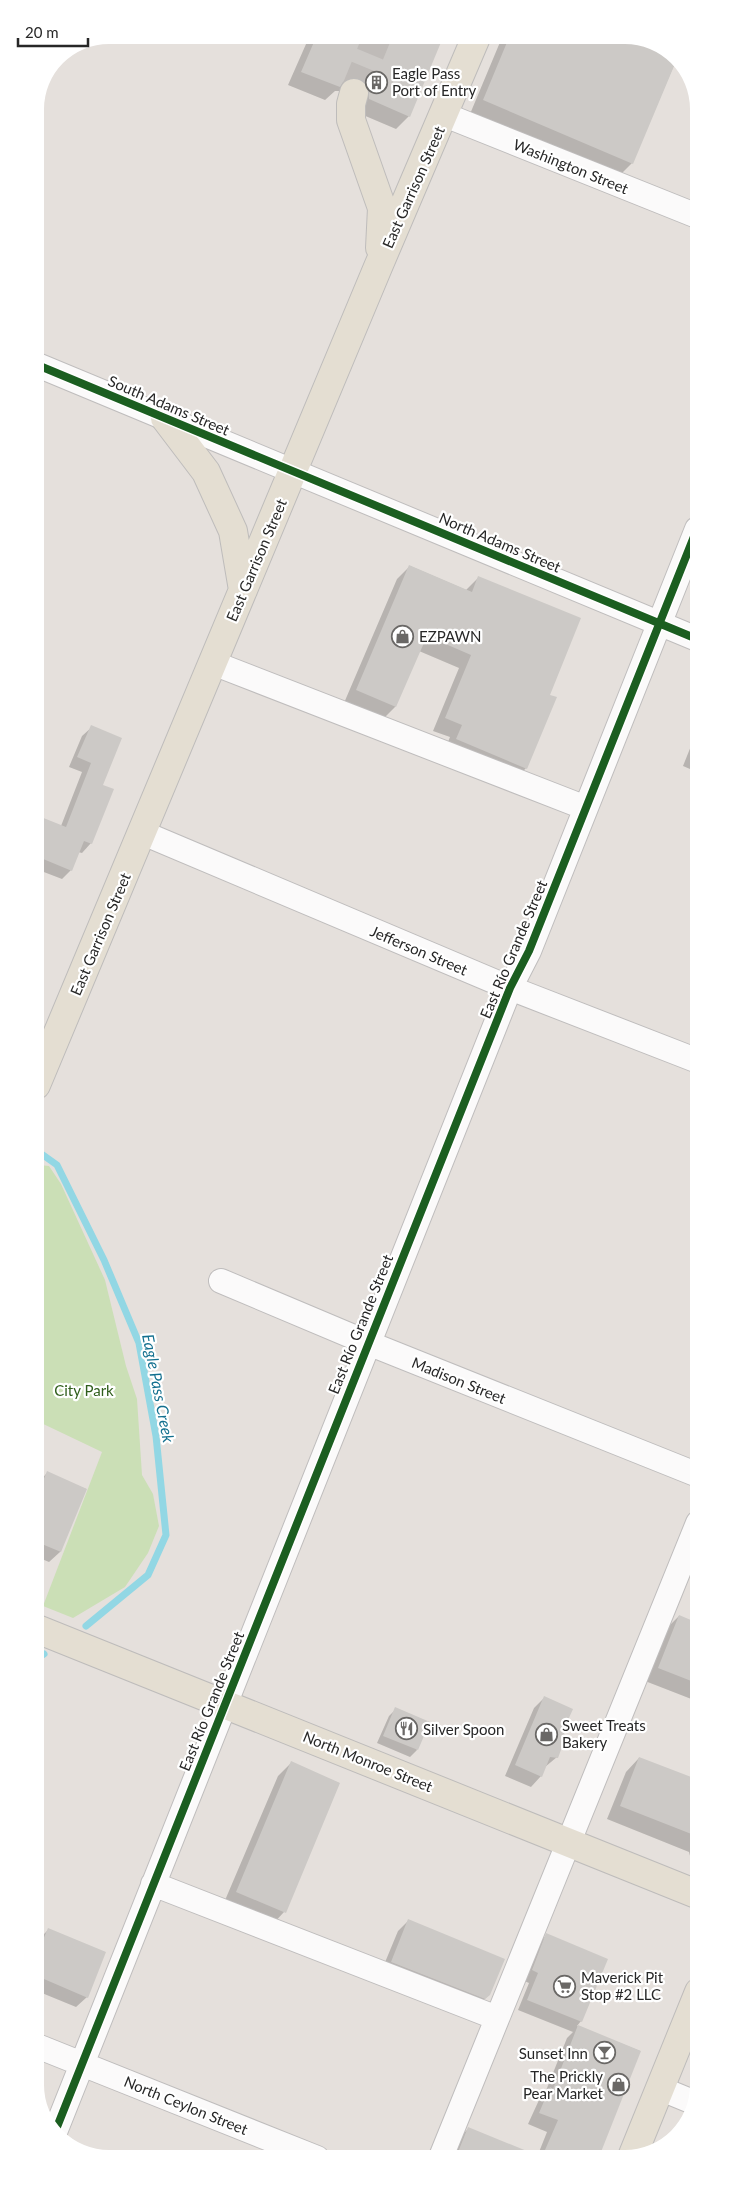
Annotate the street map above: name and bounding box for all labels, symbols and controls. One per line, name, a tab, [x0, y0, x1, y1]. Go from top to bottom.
scale bar	[18, 15, 88, 47]
text: 20 m	[25, 23, 59, 41]
place label: Eagle Pass Port of Entry	[392, 64, 477, 99]
building icon: Eagle Pass Port of Entry	[364, 70, 388, 94]
street label: East Garrison Street	[378, 123, 448, 251]
street label: Washington Street	[511, 135, 632, 197]
street label: South Adams Street	[106, 371, 233, 439]
street label: East Garrison Street	[222, 495, 290, 624]
street label: North Adams Street	[437, 508, 564, 576]
shop icon: EZPAWN	[391, 624, 415, 648]
place label: EZPAWN	[419, 627, 481, 645]
street label: East Garrison Street	[66, 869, 134, 998]
street label: East Río Grande Street	[476, 877, 551, 1021]
street label: Jefferson Street	[368, 921, 471, 979]
street label: East Río Grande Street	[324, 1251, 396, 1396]
water label: Eagle Pass Creek	[139, 1332, 179, 1444]
street label: Madison Street	[409, 1353, 509, 1407]
park label: City Park	[54, 1381, 114, 1399]
street label: East Río Grande Street	[175, 1628, 247, 1773]
place label: Sweet Treats Bakery	[562, 1716, 646, 1751]
restaurant icon: Silver Spoon	[395, 1717, 419, 1741]
place label: Silver Spoon	[423, 1720, 504, 1738]
shop icon: Sweet Treats Bakery	[534, 1722, 558, 1746]
street label: North Monroe Street	[301, 1727, 436, 1795]
place label: Maverick Pit Stop #2 LLC	[581, 1968, 664, 2003]
supermarket icon: Maverick Pit Stop #2 LLC	[553, 1974, 577, 1998]
bar icon: Sunset Inn	[592, 2041, 616, 2065]
place label: Sunset Inn	[519, 2044, 588, 2062]
place label: The Prickly Pear Market	[523, 2067, 604, 2102]
street label: North Ceylon Street	[121, 2072, 251, 2138]
shop icon: The Prickly Pear Market	[607, 2073, 631, 2097]

